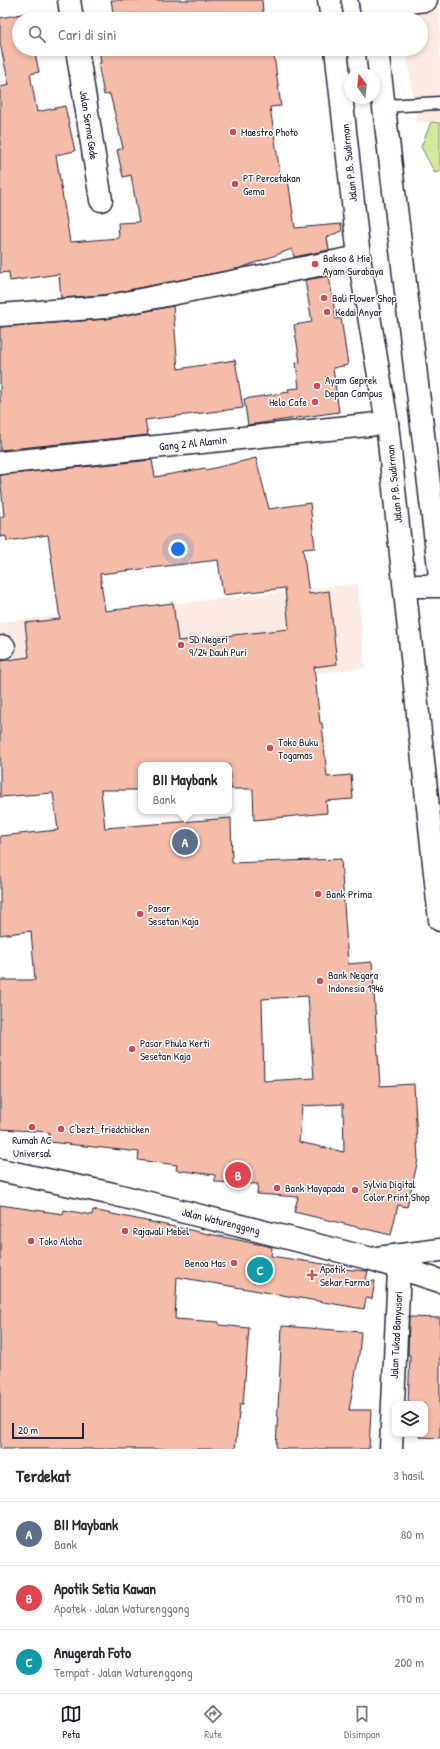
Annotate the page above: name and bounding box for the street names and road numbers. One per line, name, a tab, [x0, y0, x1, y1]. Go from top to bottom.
street label: Jalan Serma Gede	[77, 90, 101, 161]
street label: Jalan P.B. Sudirman	[338, 123, 360, 203]
street label: Gang 2 Al Alamin	[158, 432, 228, 454]
street label: Jalan P.B. Sudirman	[383, 444, 405, 524]
street label: Jalan Waturenggong	[180, 1205, 262, 1238]
street label: Jalan Tukad Banyusari	[387, 1291, 405, 1379]

